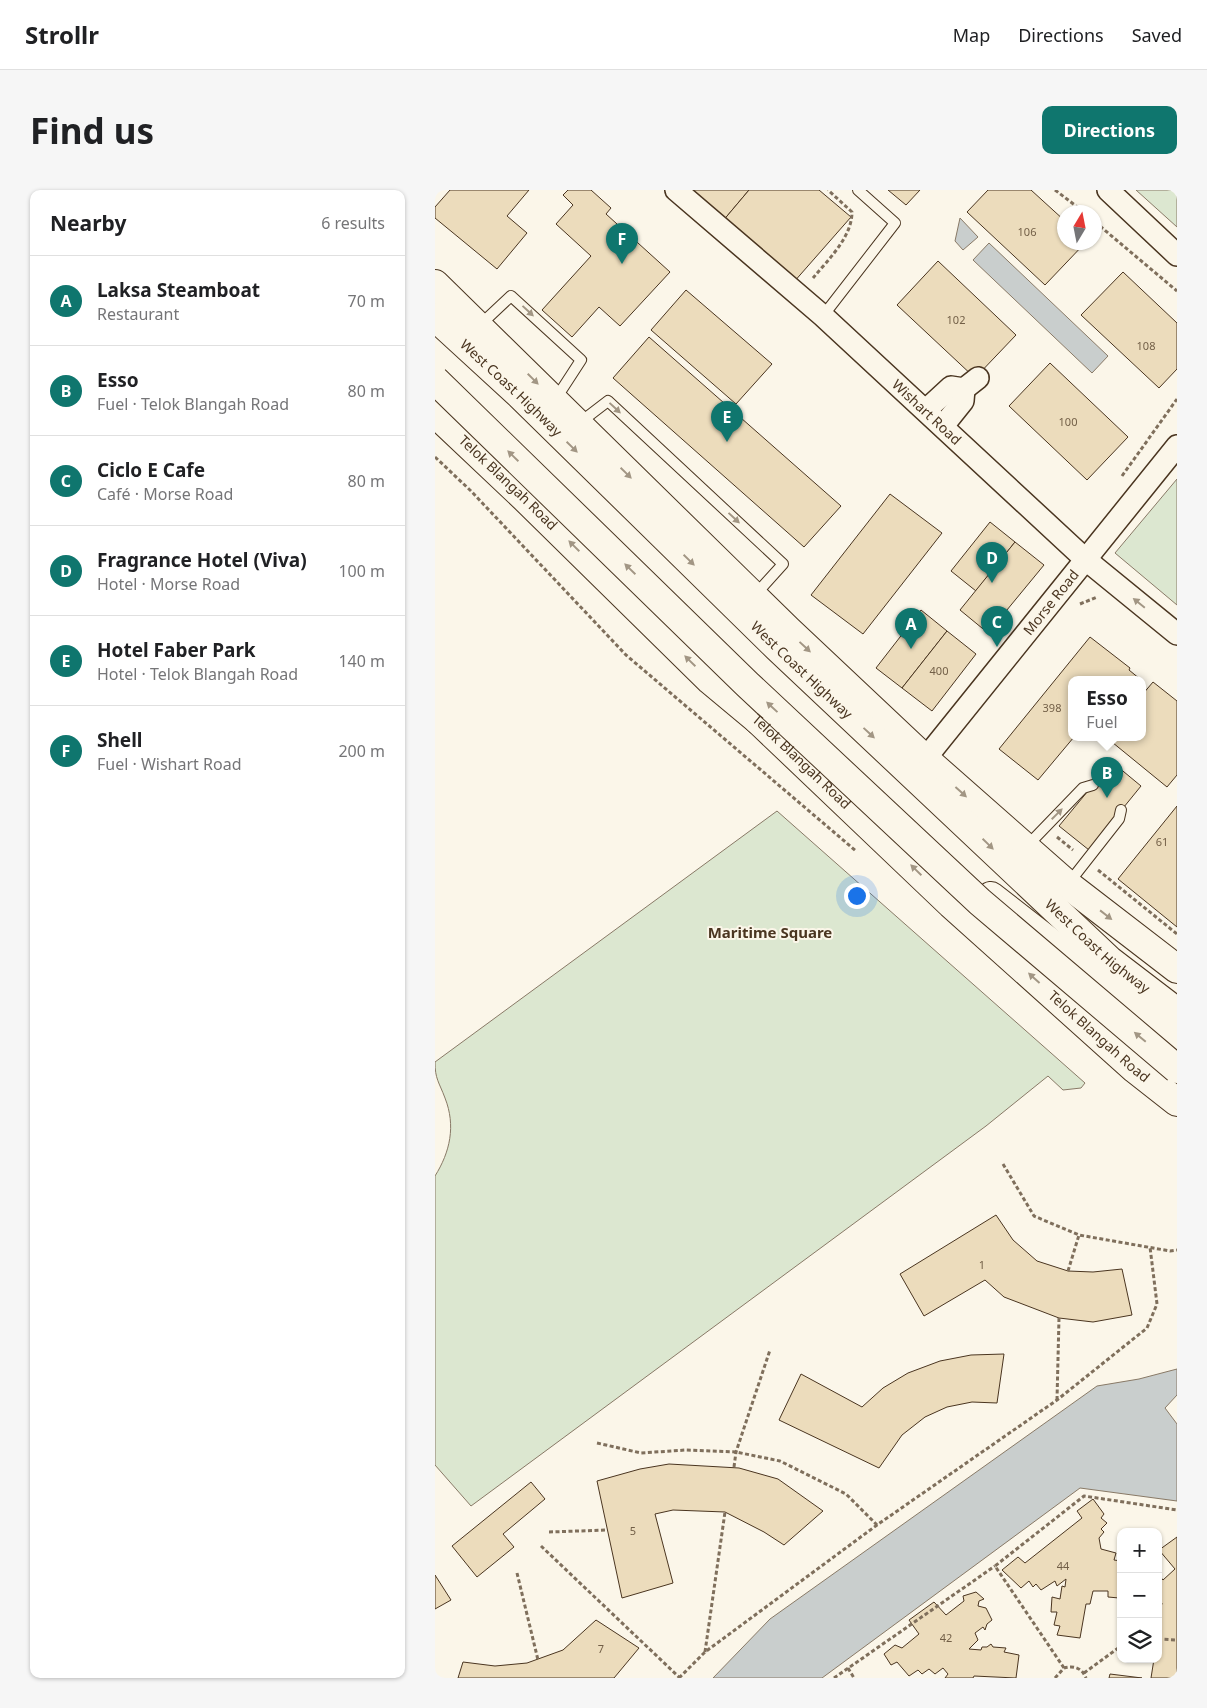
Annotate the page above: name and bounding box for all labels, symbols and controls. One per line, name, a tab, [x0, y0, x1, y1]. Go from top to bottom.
text: Strollr	[25, 18, 99, 51]
text: Map	[953, 23, 990, 47]
text: Directions	[1018, 23, 1104, 47]
text: Saved	[1132, 23, 1182, 47]
button: Directions	[1042, 106, 1177, 154]
text: Find us	[30, 107, 154, 154]
north arrow	[1057, 205, 1102, 250]
text: Nearby	[50, 209, 126, 237]
text: 6 results	[321, 212, 385, 234]
pin: F	[606, 223, 638, 264]
house number: 106	[1018, 224, 1036, 239]
text: Laksa Steamboat	[97, 277, 260, 303]
text: A	[60, 290, 72, 312]
text: 70 m	[348, 290, 385, 312]
text: Restaurant	[97, 303, 179, 325]
one-way arrow	[521, 305, 533, 317]
house number: 102	[947, 312, 965, 327]
street label: West Coast Highway	[456, 335, 567, 441]
house number: 108	[1137, 338, 1155, 353]
text: Esso	[97, 367, 139, 393]
one-way arrow	[526, 373, 538, 385]
street label: Wishart Road	[888, 375, 966, 449]
text: B	[61, 380, 71, 402]
text: 80 m	[348, 380, 385, 402]
text: Fuel · Telok Blangah Road	[97, 393, 289, 415]
pin: E	[711, 401, 743, 442]
one-way arrow	[609, 402, 621, 414]
house number: 100	[1059, 414, 1077, 429]
street label: Telok Blangah Road	[455, 431, 562, 534]
one-way arrow	[566, 441, 578, 453]
one-way arrow	[508, 450, 520, 462]
text: Ciclo E Cafe	[97, 457, 205, 483]
one-way arrow	[620, 467, 632, 479]
text: C	[61, 470, 71, 492]
text: 80 m	[348, 470, 385, 492]
text: Café · Morse Road	[97, 483, 233, 505]
one-way arrow	[728, 513, 741, 524]
one-way arrow	[568, 540, 580, 552]
pin: D	[976, 542, 1008, 583]
text: Fragrance Hotel (Viva)	[97, 547, 307, 573]
one-way arrow	[682, 554, 694, 566]
text: D	[60, 560, 72, 582]
text: 100 m	[338, 560, 385, 582]
one-way arrow	[624, 563, 636, 575]
street label: Morse Road	[1019, 565, 1083, 639]
text: Hotel · Morse Road	[97, 573, 240, 595]
one-way arrow	[1133, 598, 1146, 609]
pin: C	[981, 606, 1013, 647]
pin: A	[895, 608, 927, 649]
street label: West Coast Highway	[747, 617, 858, 723]
text: Hotel Faber Park	[97, 637, 256, 663]
one-way arrow	[799, 641, 811, 653]
text: E	[62, 650, 70, 672]
text: 140 m	[338, 650, 385, 672]
one-way arrow	[684, 655, 696, 667]
text: Hotel · Telok Blangah Road	[97, 663, 298, 685]
house number: 400	[930, 663, 948, 678]
popup	[1068, 676, 1146, 741]
text: Esso	[1086, 685, 1128, 711]
house number: 398	[1043, 700, 1061, 715]
one-way arrow	[766, 701, 778, 713]
street label: Telok Blangah Road	[749, 709, 855, 813]
text: Fuel	[1086, 711, 1118, 733]
text: Shell	[97, 727, 143, 753]
one-way arrow	[863, 727, 875, 739]
text: F	[62, 740, 70, 762]
text: 200 m	[338, 740, 385, 762]
text: Fuel · Wishart Road	[97, 753, 241, 775]
pin: B	[1091, 757, 1123, 798]
one-way arrow	[955, 786, 968, 797]
one-way arrow	[1051, 808, 1063, 820]
house number: 61	[1156, 834, 1168, 849]
one-way arrow	[982, 838, 994, 850]
one-way arrow	[910, 864, 922, 876]
your location	[844, 883, 870, 909]
street label: West Coast Highway	[1041, 895, 1155, 998]
one-way arrow	[1099, 909, 1112, 920]
district label: Maritime Square	[708, 922, 832, 942]
one-way arrow	[1028, 972, 1040, 984]
street label: Telok Blangah Road	[1045, 986, 1154, 1086]
one-way arrow	[1133, 1032, 1146, 1043]
house number: 1	[979, 1257, 985, 1272]
house number: 5	[630, 1523, 636, 1538]
map controls	[1117, 1528, 1162, 1663]
button: +	[1117, 1528, 1162, 1573]
house number: 44	[1057, 1558, 1070, 1573]
button: −	[1117, 1573, 1162, 1618]
button: layers	[1117, 1618, 1162, 1663]
house number: 42	[940, 1630, 952, 1645]
house number: 7	[598, 1641, 604, 1656]

